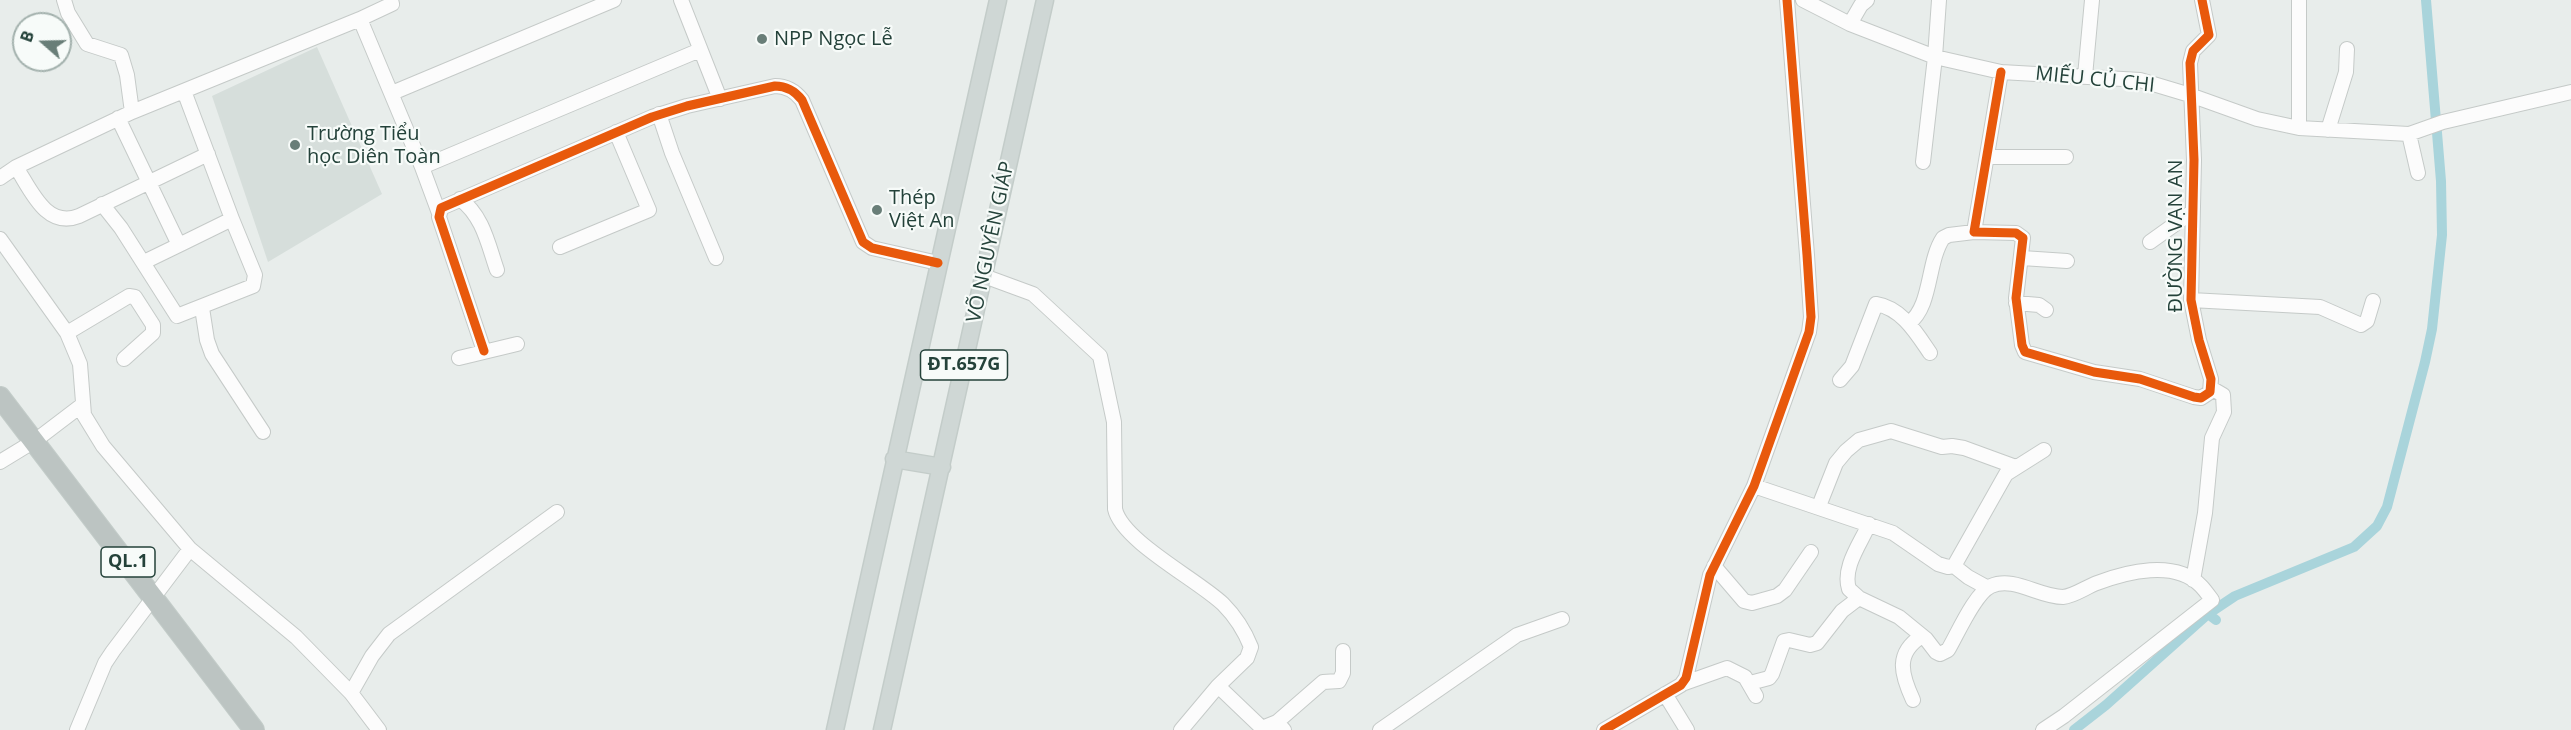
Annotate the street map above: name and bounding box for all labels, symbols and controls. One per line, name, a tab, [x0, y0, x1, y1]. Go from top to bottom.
north arrow	[12, 12, 72, 72]
place label: NPP Ngọc Lễ	[774, 27, 893, 51]
text: B	[15, 28, 39, 45]
marker: NPP Ngọc Lễ	[755, 32, 769, 46]
street label: MIẾU CỦ CHI	[2034, 62, 2156, 98]
place label: Trường Tiểu học Diên Toàn	[307, 122, 441, 169]
marker: Trường Tiểu học Diên Toàn	[288, 138, 302, 152]
street label: VÕ NGUYÊN GIÁP	[962, 159, 1020, 325]
street label: ĐƯỜNG VẠN AN	[2164, 160, 2188, 312]
place label: Thép Việt An	[889, 186, 954, 233]
marker: Thép Việt An	[870, 203, 884, 217]
road number: ĐT.657G	[920, 350, 1008, 380]
road number: QL.1	[101, 547, 155, 577]

